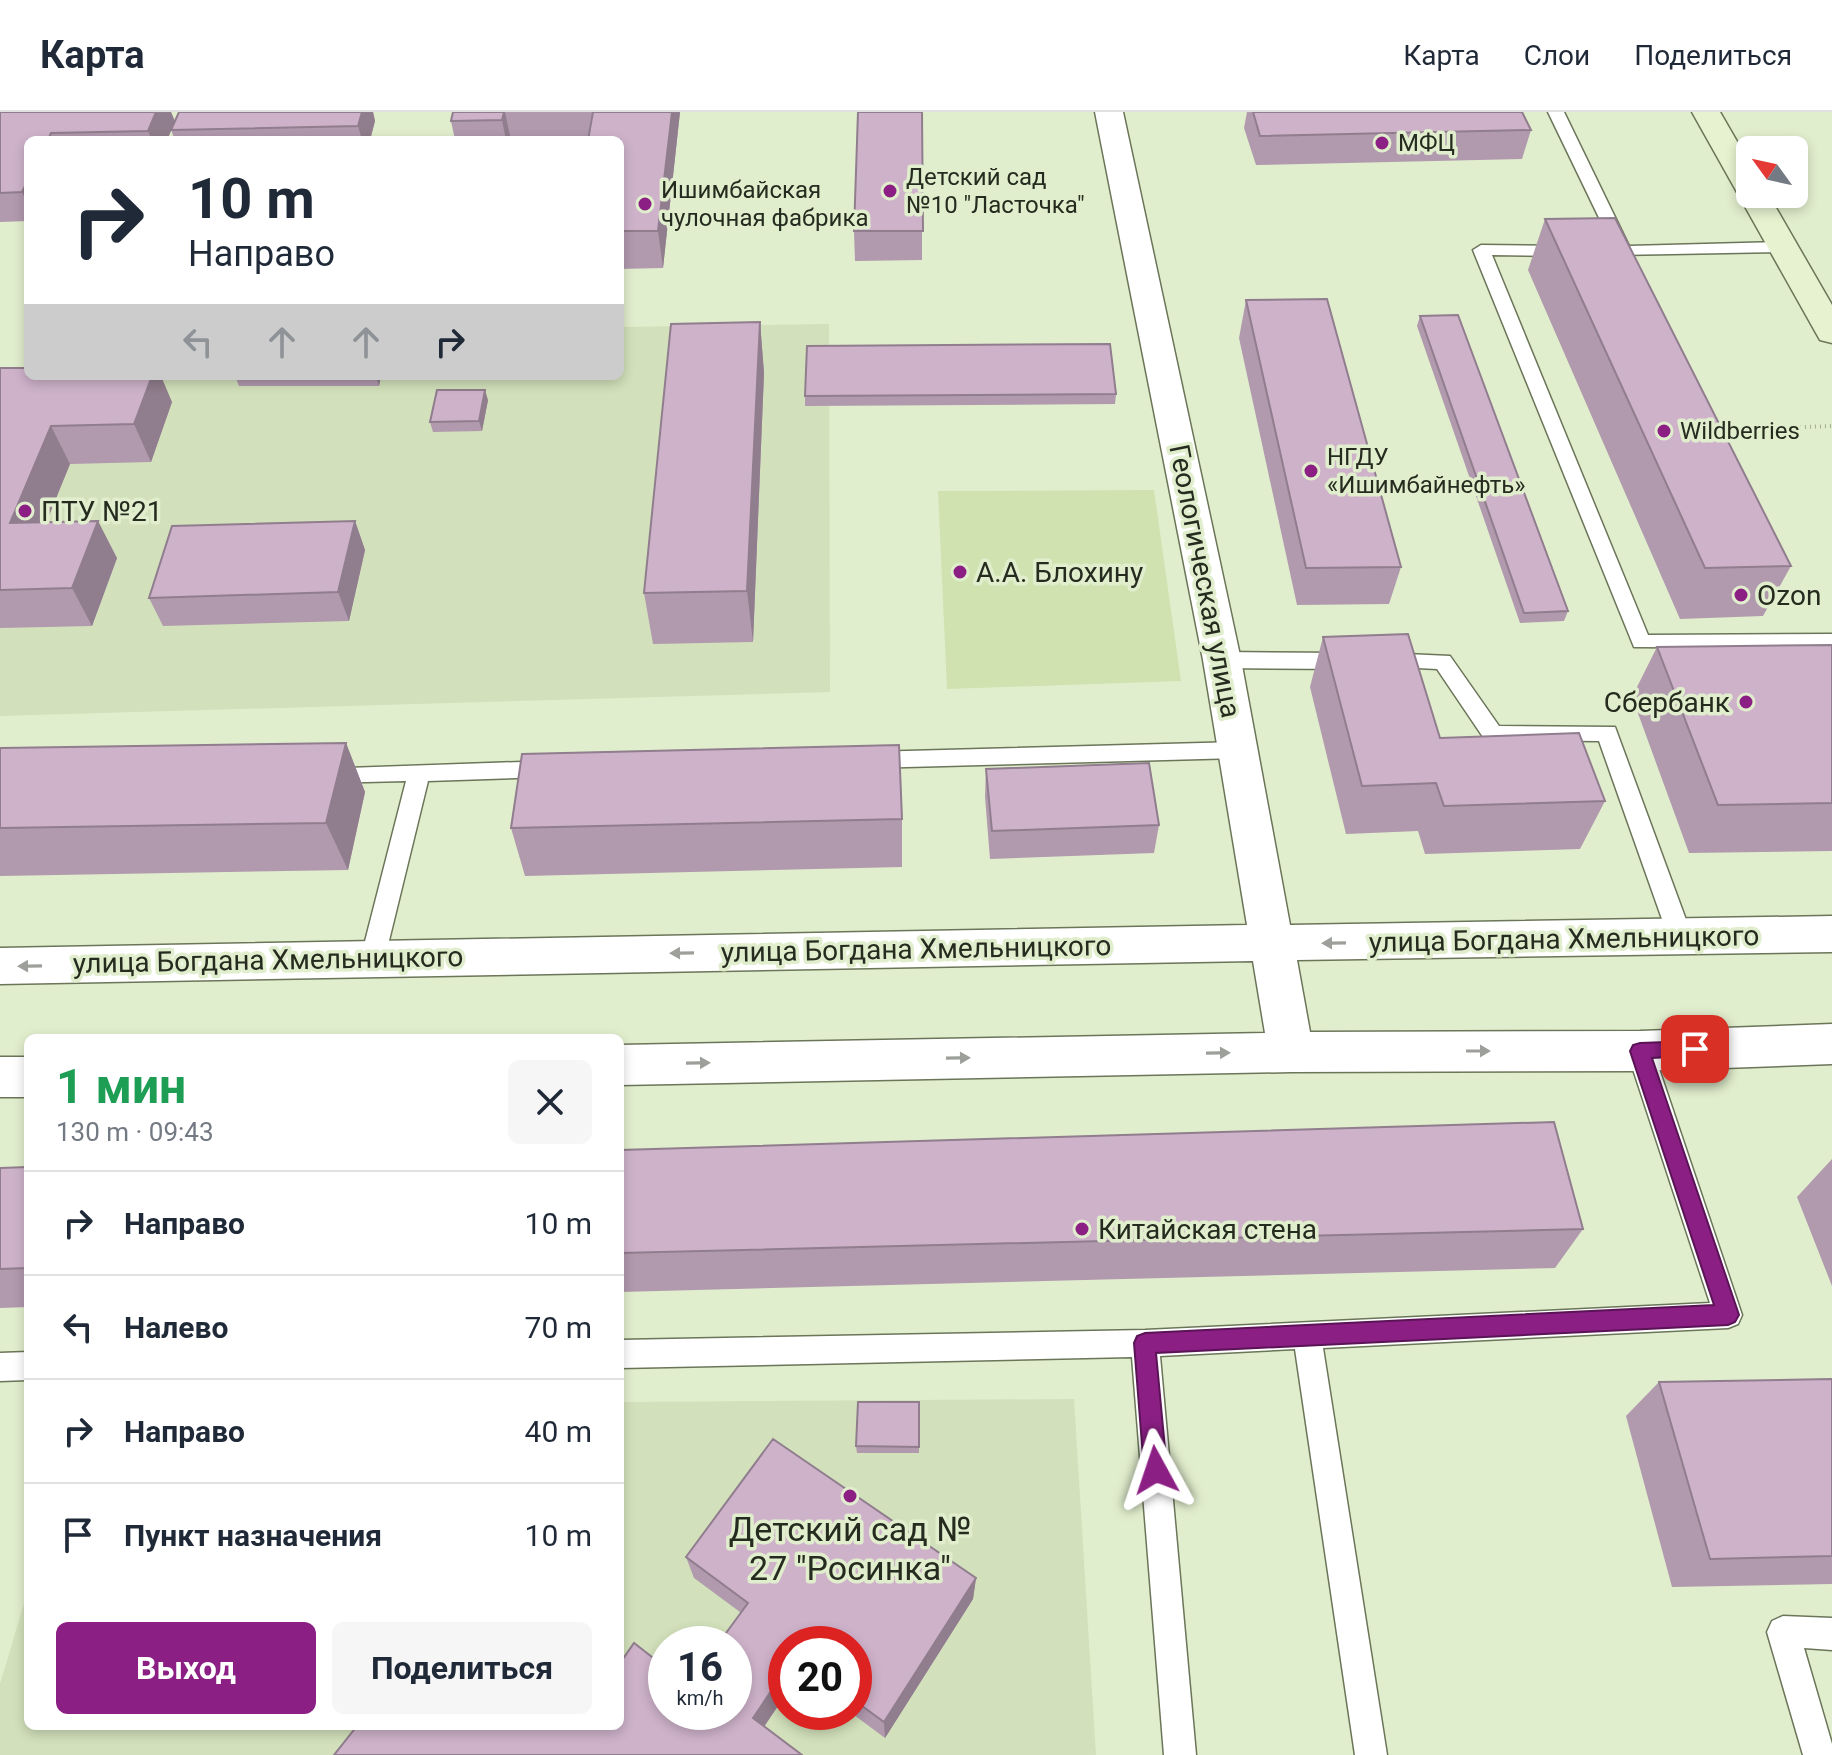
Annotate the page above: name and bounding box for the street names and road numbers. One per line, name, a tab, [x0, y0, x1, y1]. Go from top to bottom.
street label: Геологическая улица	[1162, 441, 1248, 721]
street label: улица Богдана Хмельницкого	[1368, 919, 1760, 959]
street label: улица Богдана Хмельницкого	[720, 929, 1112, 969]
street label: улица Богдана Хмельницкого	[72, 940, 464, 980]

